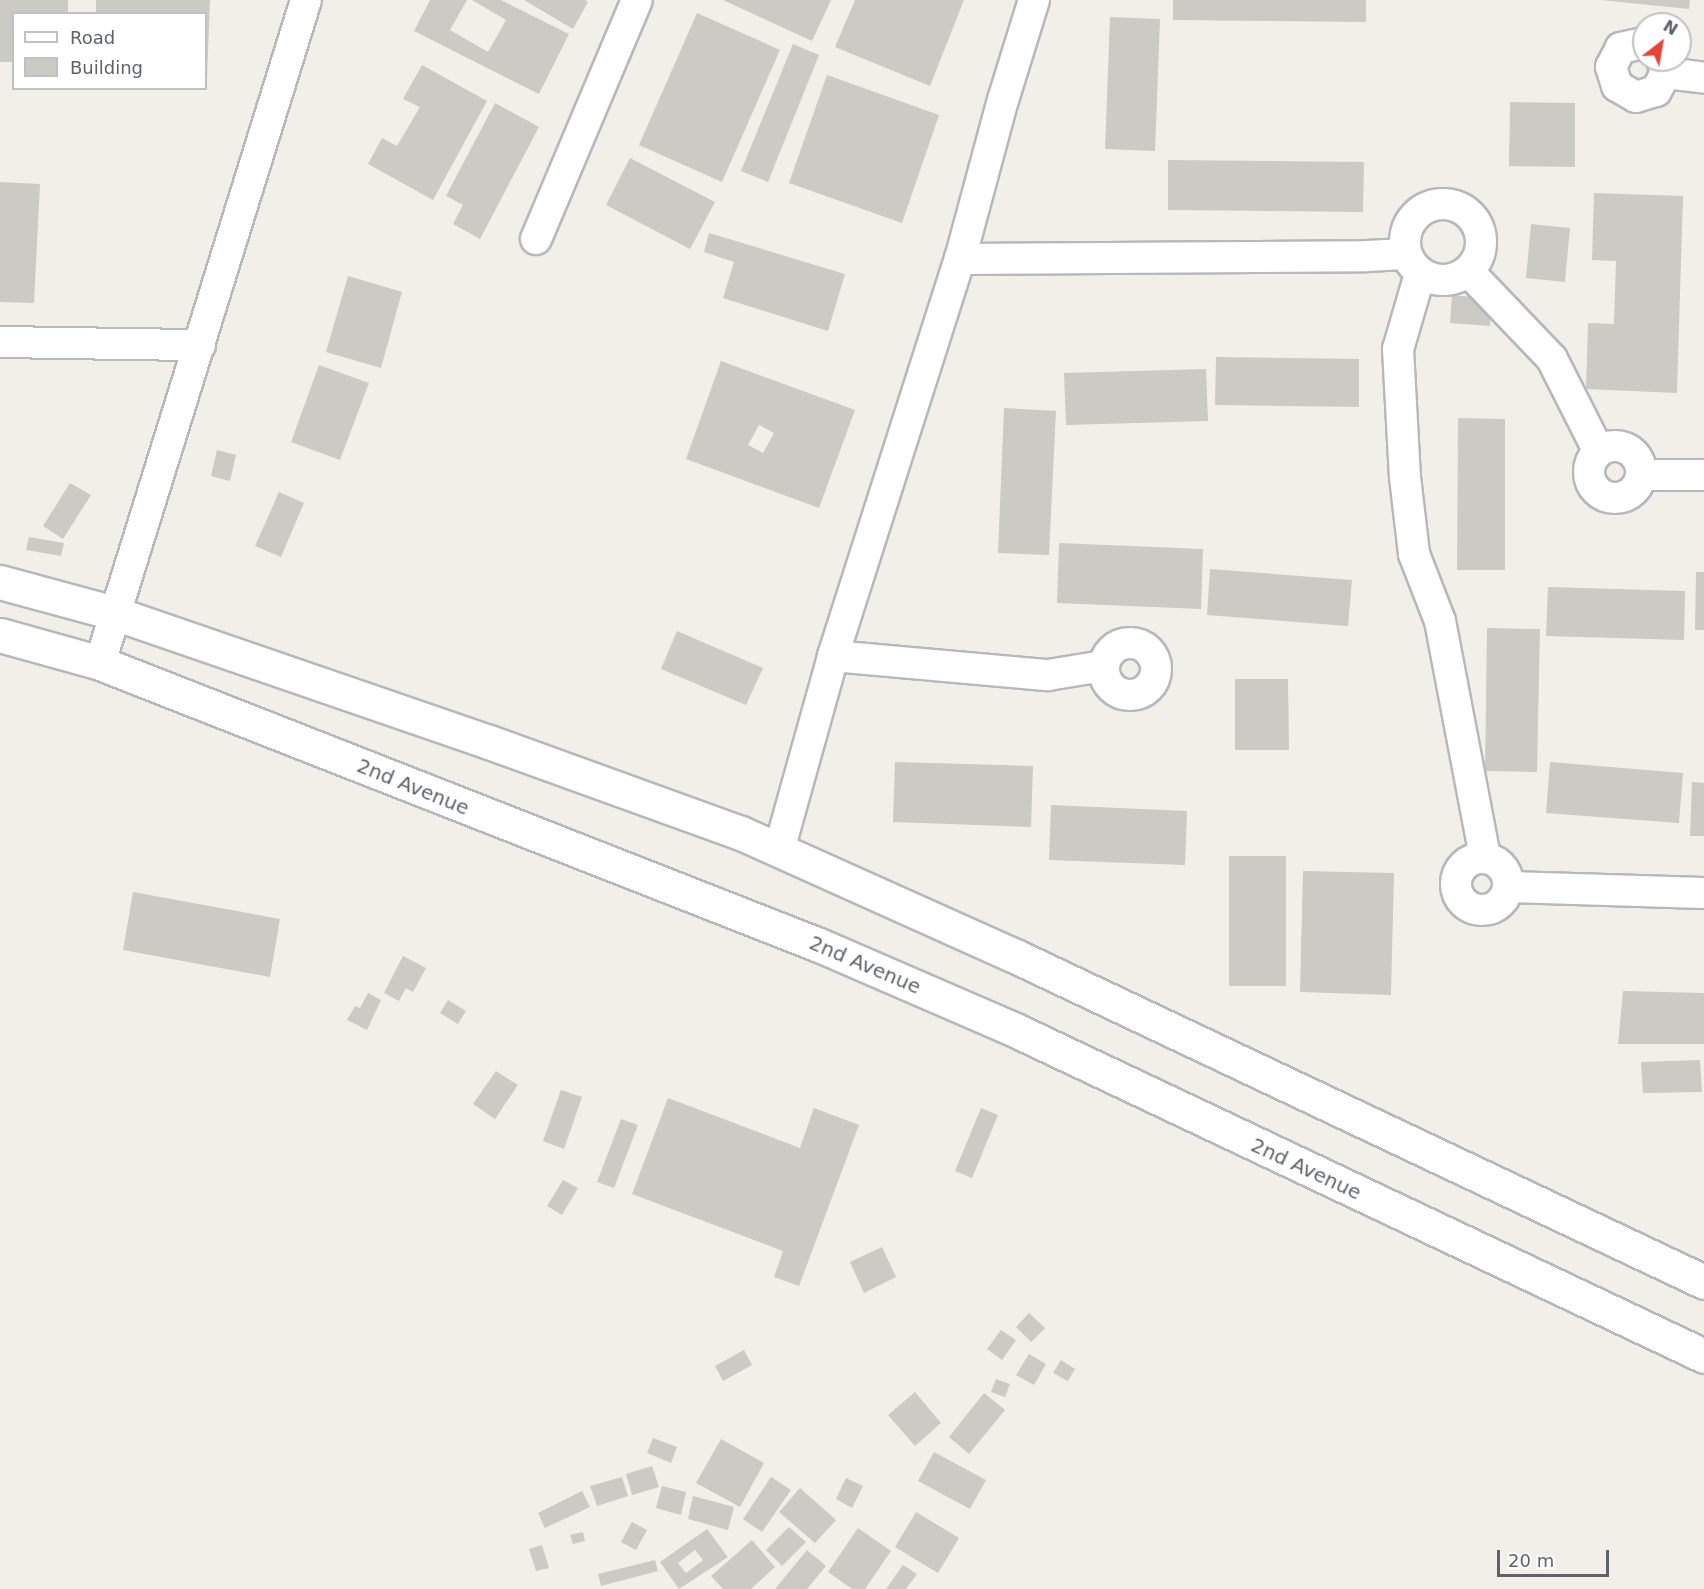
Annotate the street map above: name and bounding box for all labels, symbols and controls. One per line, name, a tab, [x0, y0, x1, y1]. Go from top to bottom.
legend	[12, 12, 207, 90]
north arrow	[1632, 12, 1692, 72]
text: N	[1660, 16, 1681, 39]
text: Road	[70, 27, 115, 48]
text: Building	[70, 57, 143, 78]
street label: 2nd Avenue	[353, 754, 473, 820]
street label: 2nd Avenue	[806, 931, 924, 999]
street label: 2nd Avenue	[1247, 1133, 1365, 1205]
scale bar	[1500, 1538, 1612, 1576]
text: 20 m	[1508, 1550, 1554, 1571]

